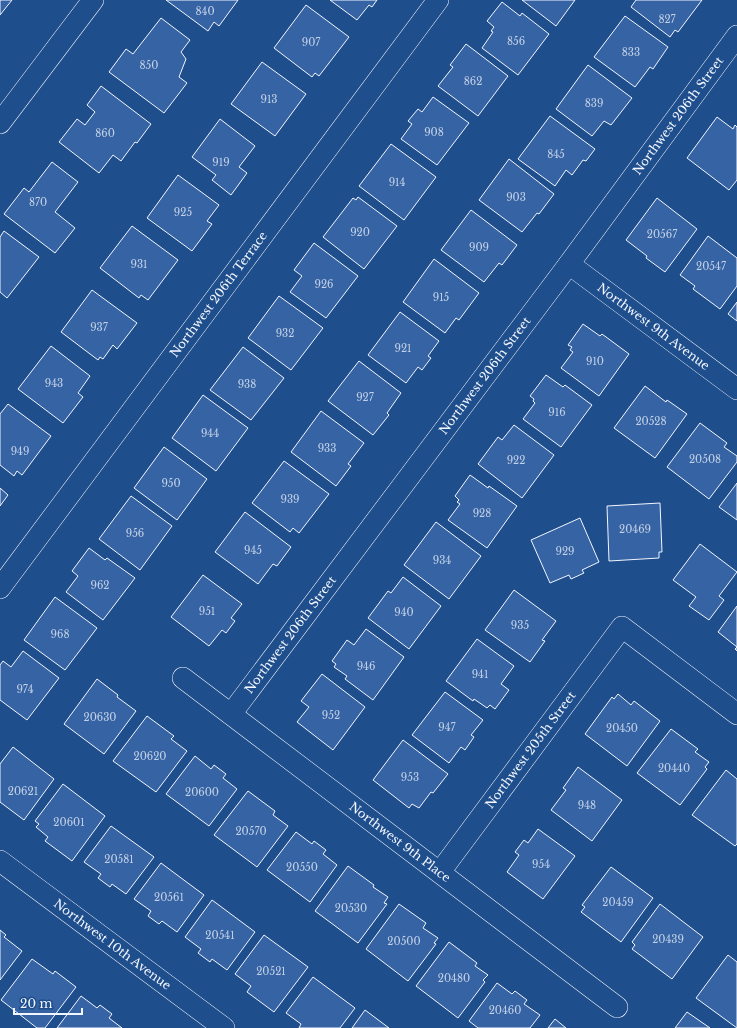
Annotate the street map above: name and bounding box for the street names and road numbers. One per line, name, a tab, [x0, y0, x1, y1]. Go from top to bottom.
street label: Northwest 206th Street	[629, 53, 727, 177]
street label: Northwest 206th Terrace	[166, 228, 270, 360]
street label: Northwest 9th Avenue	[594, 280, 713, 373]
street label: Northwest 206th Street	[436, 313, 534, 437]
street label: Northwest 206th Street	[241, 572, 339, 696]
street label: Northwest 205th Street	[482, 688, 579, 811]
street label: Northwest 9th Place	[346, 799, 454, 885]
street label: Northwest 10th Avenue	[51, 896, 174, 993]

